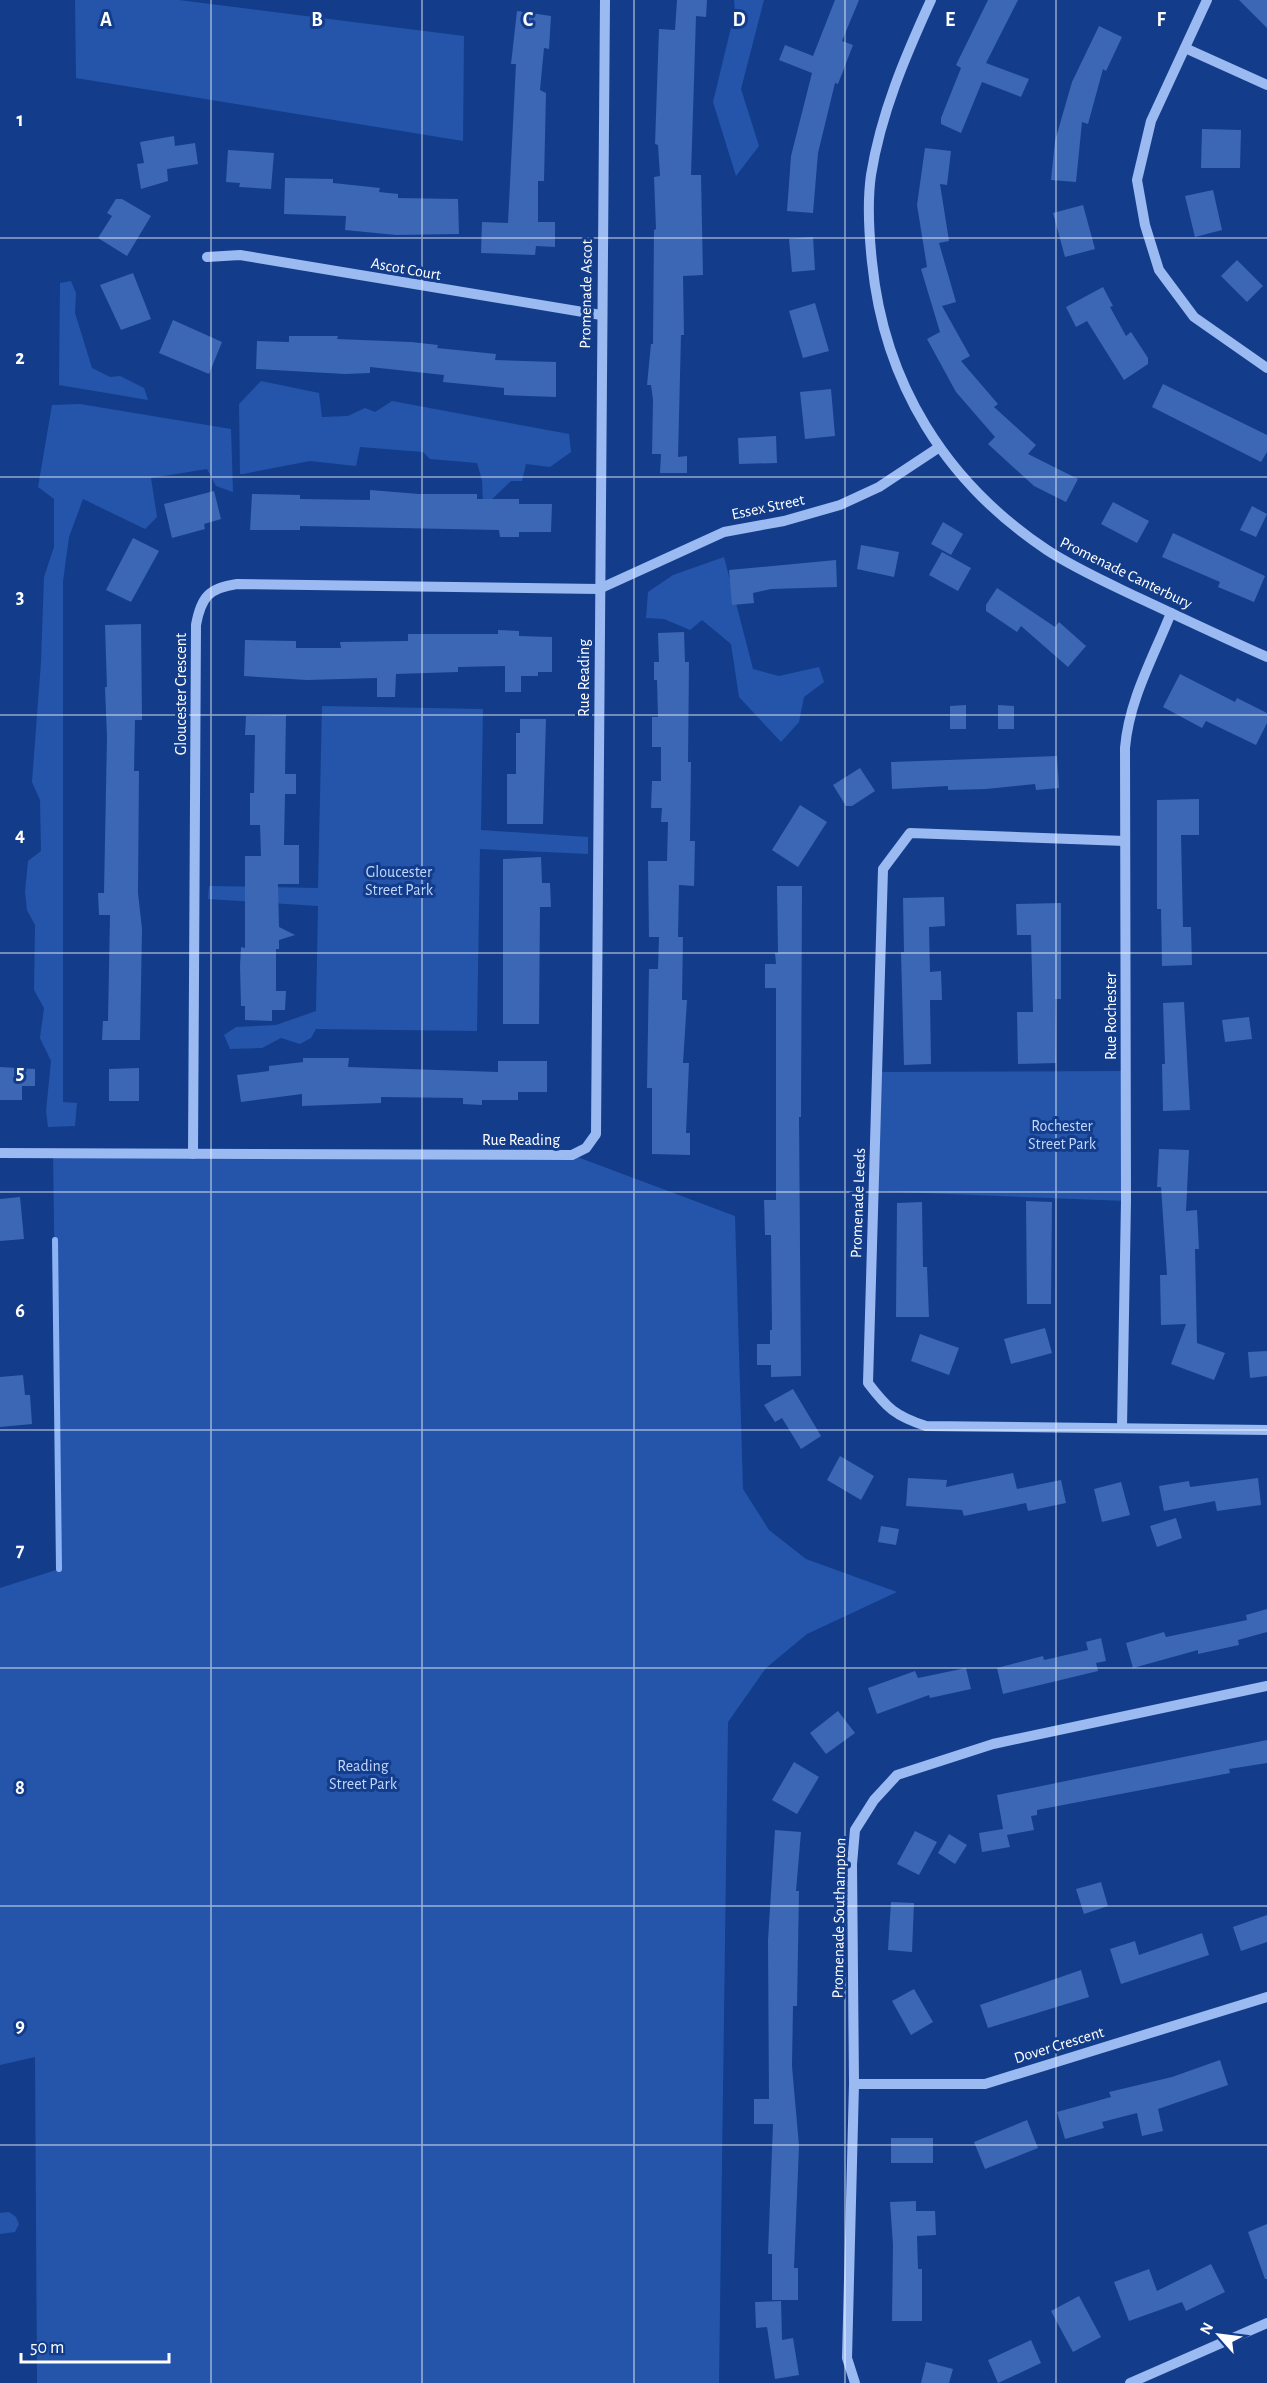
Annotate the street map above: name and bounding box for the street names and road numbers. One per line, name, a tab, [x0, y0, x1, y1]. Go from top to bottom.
street label: Promenade Ascot	[577, 239, 595, 349]
street label: Ascot Court	[370, 255, 442, 283]
street label: Essex Street	[730, 491, 806, 523]
street label: Promenade Canterbury	[1057, 534, 1195, 613]
street label: Gloucester Crescent	[173, 633, 189, 755]
street label: Rue Reading	[576, 639, 592, 717]
street label: Rue Rochester	[1103, 971, 1119, 1060]
street label: Rue Reading	[482, 1132, 560, 1148]
street label: Promenade Leeds	[848, 1147, 868, 1258]
street label: Promenade Southampton	[830, 1837, 848, 1999]
street label: Dover Crescent	[1012, 2024, 1106, 2066]

